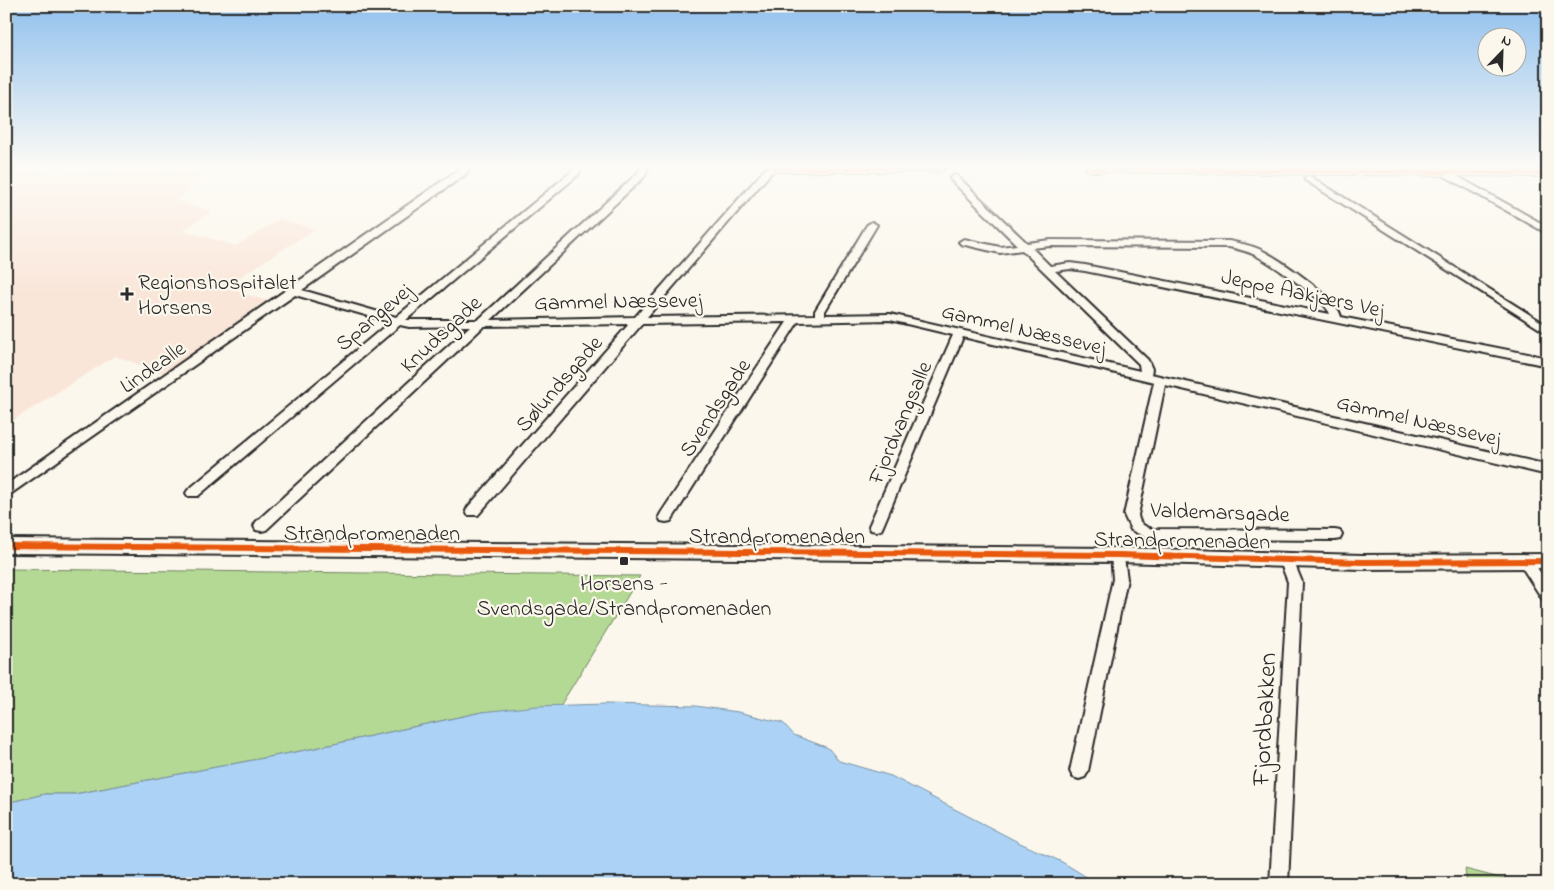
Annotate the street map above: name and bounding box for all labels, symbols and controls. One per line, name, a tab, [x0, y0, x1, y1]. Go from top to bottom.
north arrow	[1476, 28, 1526, 78]
text: N	[1498, 30, 1515, 53]
street label: Jeppe Aakjærs Vej	[1218, 262, 1387, 328]
place label: Regionshospitalet Horsens	[138, 268, 297, 325]
street label: Spangevej	[329, 276, 422, 361]
street label: Gammel Næssevej	[534, 286, 703, 320]
marker: Regionshospitalet Horsens	[120, 287, 134, 301]
street label: Knudsgade	[394, 289, 491, 382]
street label: Gammel Næssevej	[938, 296, 1109, 366]
street label: Sølundsgade	[509, 329, 612, 441]
street label: Lindealle	[114, 334, 193, 403]
street label: Svendsgade	[673, 353, 761, 465]
street label: Fjordvangsalle	[861, 357, 943, 491]
street label: Gammel Næssevej	[1333, 387, 1504, 457]
street label: Valdemarsgade	[1149, 496, 1290, 533]
street label: Strandpromenaden	[284, 519, 460, 551]
street label: Strandpromenaden	[689, 522, 865, 554]
street label: Strandpromenaden	[1093, 524, 1270, 560]
marker: Horsens - Svendsgade/Strandpromenaden	[618, 555, 630, 567]
place label: Horsens - Svendsgade/Strandpromenaden	[477, 569, 771, 627]
street label: Fjordbakken	[1243, 652, 1288, 788]

